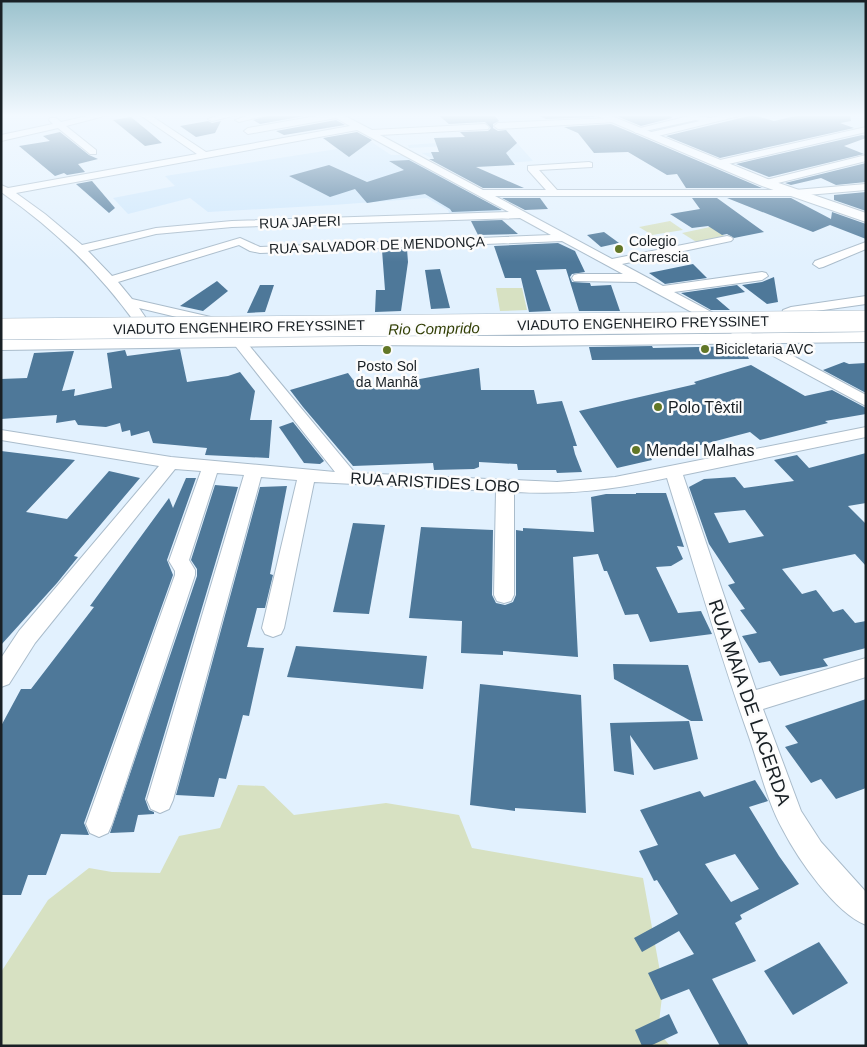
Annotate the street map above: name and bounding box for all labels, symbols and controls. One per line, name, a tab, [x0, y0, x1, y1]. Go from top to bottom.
street label: RUA JAPERI	[259, 213, 341, 231]
street label: RUA SALVADOR DE MENDONÇA	[269, 233, 486, 257]
place label: Colegio Carrescia	[629, 233, 689, 265]
marker: Colegio Carrescia	[613, 243, 625, 255]
street label: VIADUTO ENGENHEIRO FREYSSINET	[517, 313, 769, 333]
street label: VIADUTO ENGENHEIRO FREYSSINET	[113, 317, 365, 337]
water label: Rio Comprido	[388, 319, 480, 338]
place label: Bicicletaria AVC	[715, 341, 814, 357]
marker: Bicicletaria AVC	[699, 343, 711, 355]
marker: Posto Sol da Manhã	[381, 344, 393, 356]
place label: Posto Sol da Manhã	[356, 358, 418, 390]
place label: Polo Têxtil	[668, 399, 742, 416]
marker: Polo Têxtil	[652, 401, 664, 413]
place label: Mendel Malhas	[646, 442, 755, 459]
marker: Mendel Malhas	[630, 444, 642, 456]
street label: RUA ARISTIDES LOBO	[350, 470, 520, 495]
street label: RUA MAIA DE LACERDA	[704, 596, 795, 808]

